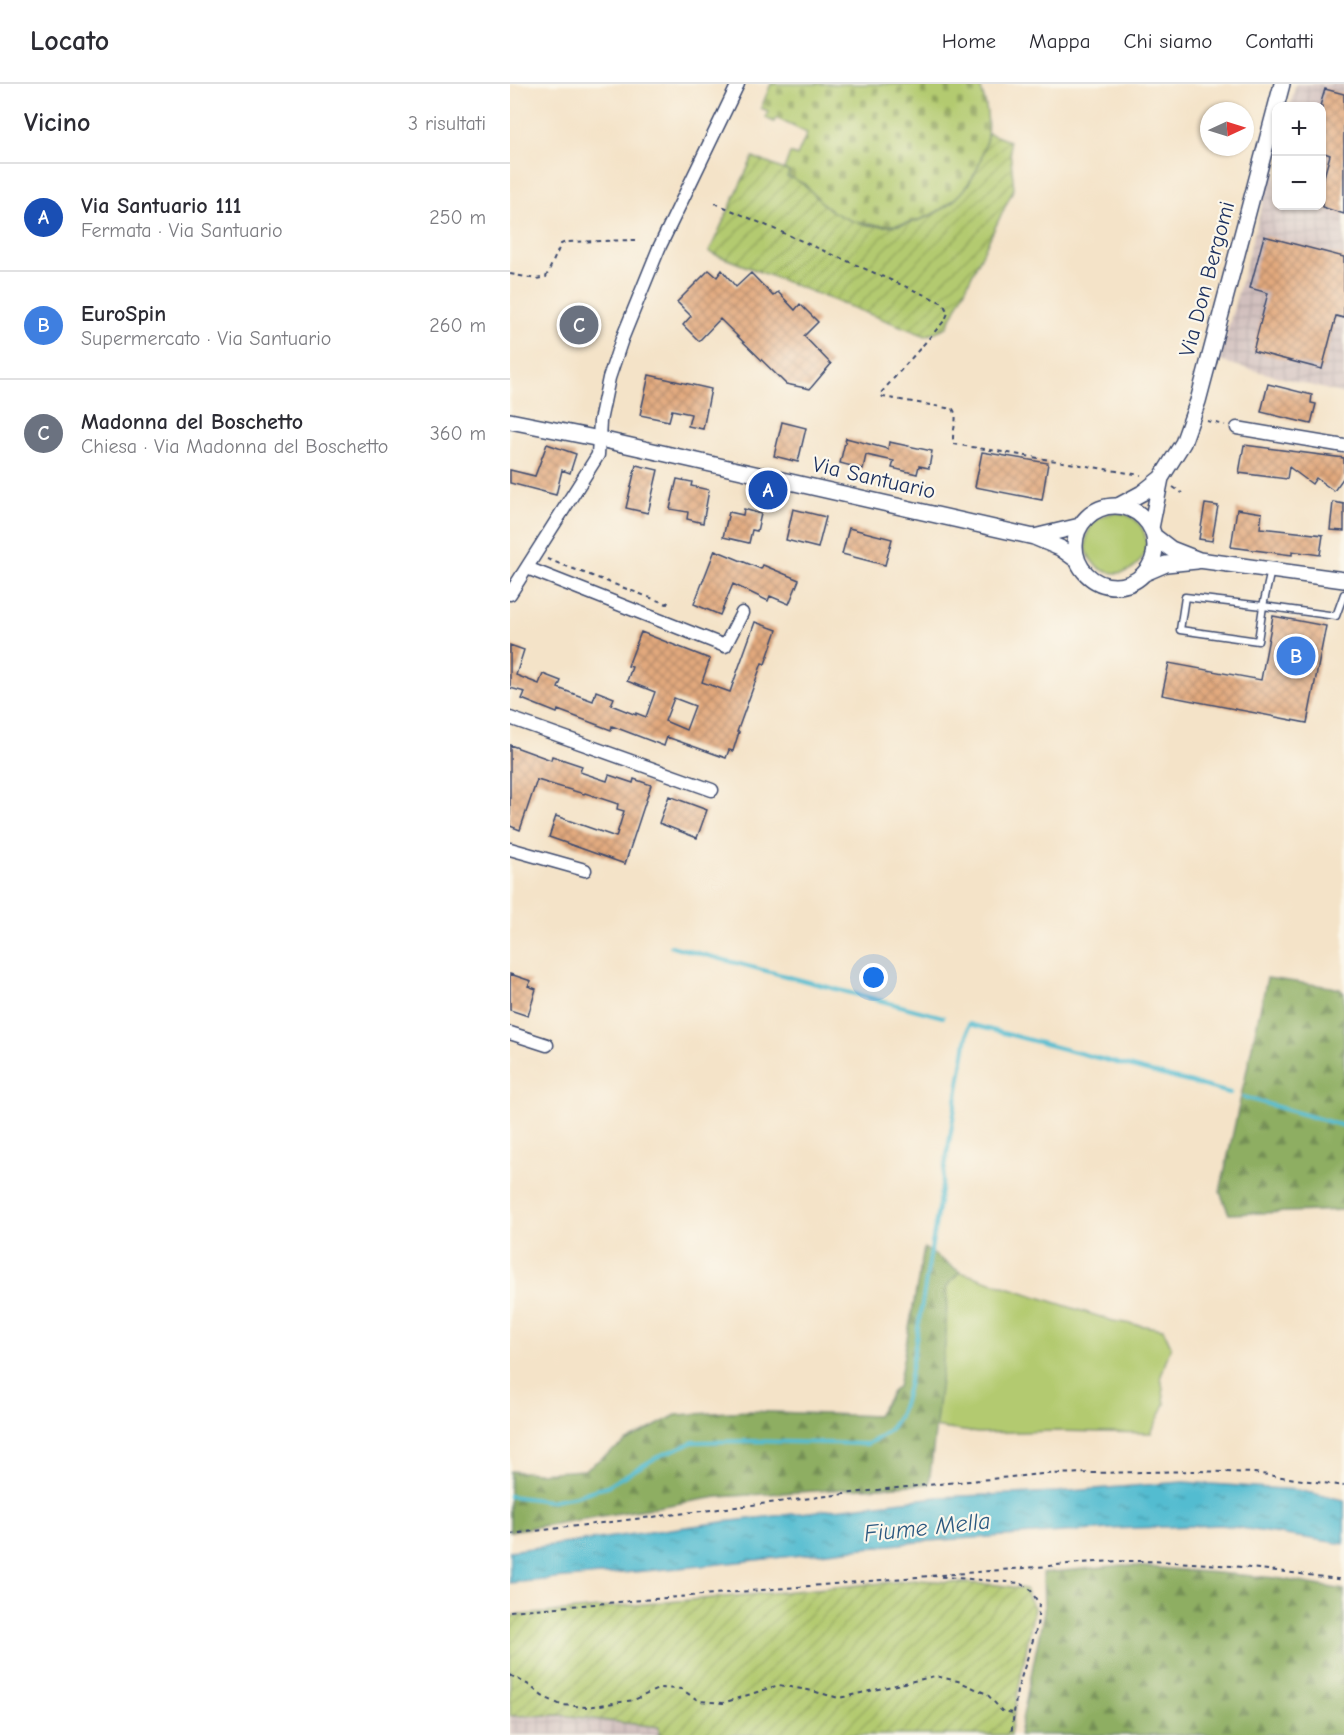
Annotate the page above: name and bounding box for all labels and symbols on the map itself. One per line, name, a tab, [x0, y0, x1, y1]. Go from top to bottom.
north arrow	[1200, 102, 1254, 156]
street label: Via Don Bergomi	[1174, 199, 1240, 359]
pin: C	[560, 302, 598, 348]
street label: Via Santuario	[810, 451, 938, 505]
pin: A	[748, 468, 788, 512]
pin: B	[1276, 634, 1316, 678]
your location	[859, 963, 888, 992]
water label: Fiume Mella	[862, 1506, 992, 1548]

